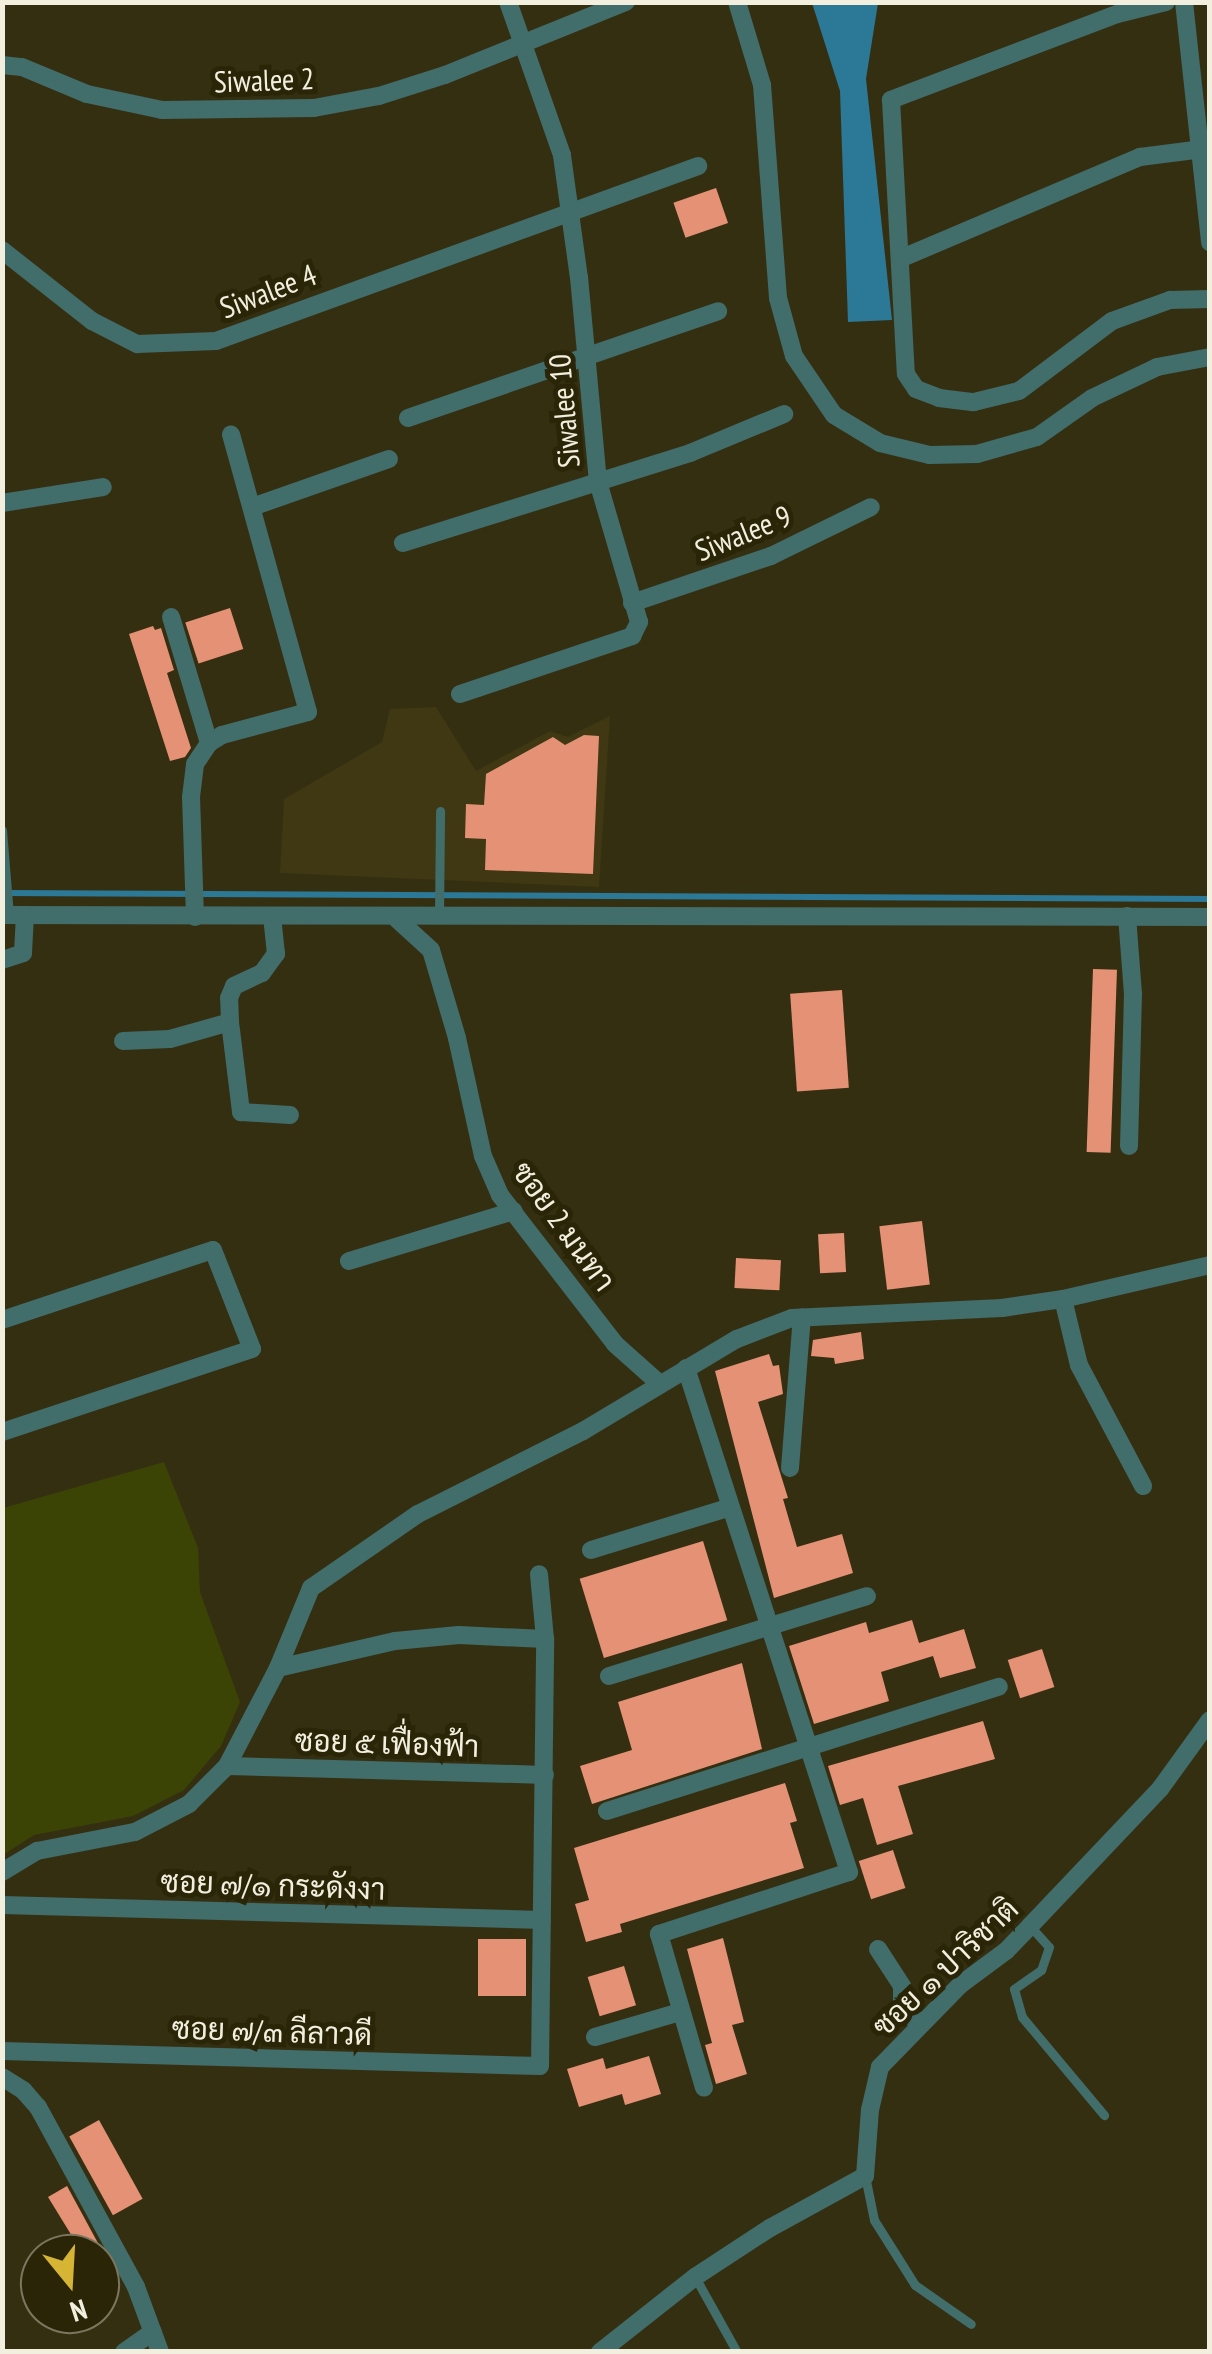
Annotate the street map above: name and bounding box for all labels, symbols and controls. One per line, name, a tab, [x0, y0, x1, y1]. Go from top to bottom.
street label: Siwalee 2	[213, 60, 315, 100]
street label: Siwalee 4	[215, 256, 321, 326]
street label: Siwalee 10	[541, 353, 587, 469]
street label: Siwalee 9	[690, 497, 796, 569]
street label: ซอย 2 มนทา	[505, 1154, 623, 1298]
street label: ซอย ๕ เฟื่องฟ้า	[294, 1722, 480, 1764]
street label: ซอย ๗/๑ กระดังงา	[160, 1863, 386, 1907]
street label: ซอย ๑ ปาริชาติ	[865, 1890, 1025, 2044]
street label: ซอย ๗/๓ ลีลาวดี	[171, 2010, 373, 2052]
north arrow	[20, 2234, 120, 2334]
text: N	[66, 2291, 92, 2331]

